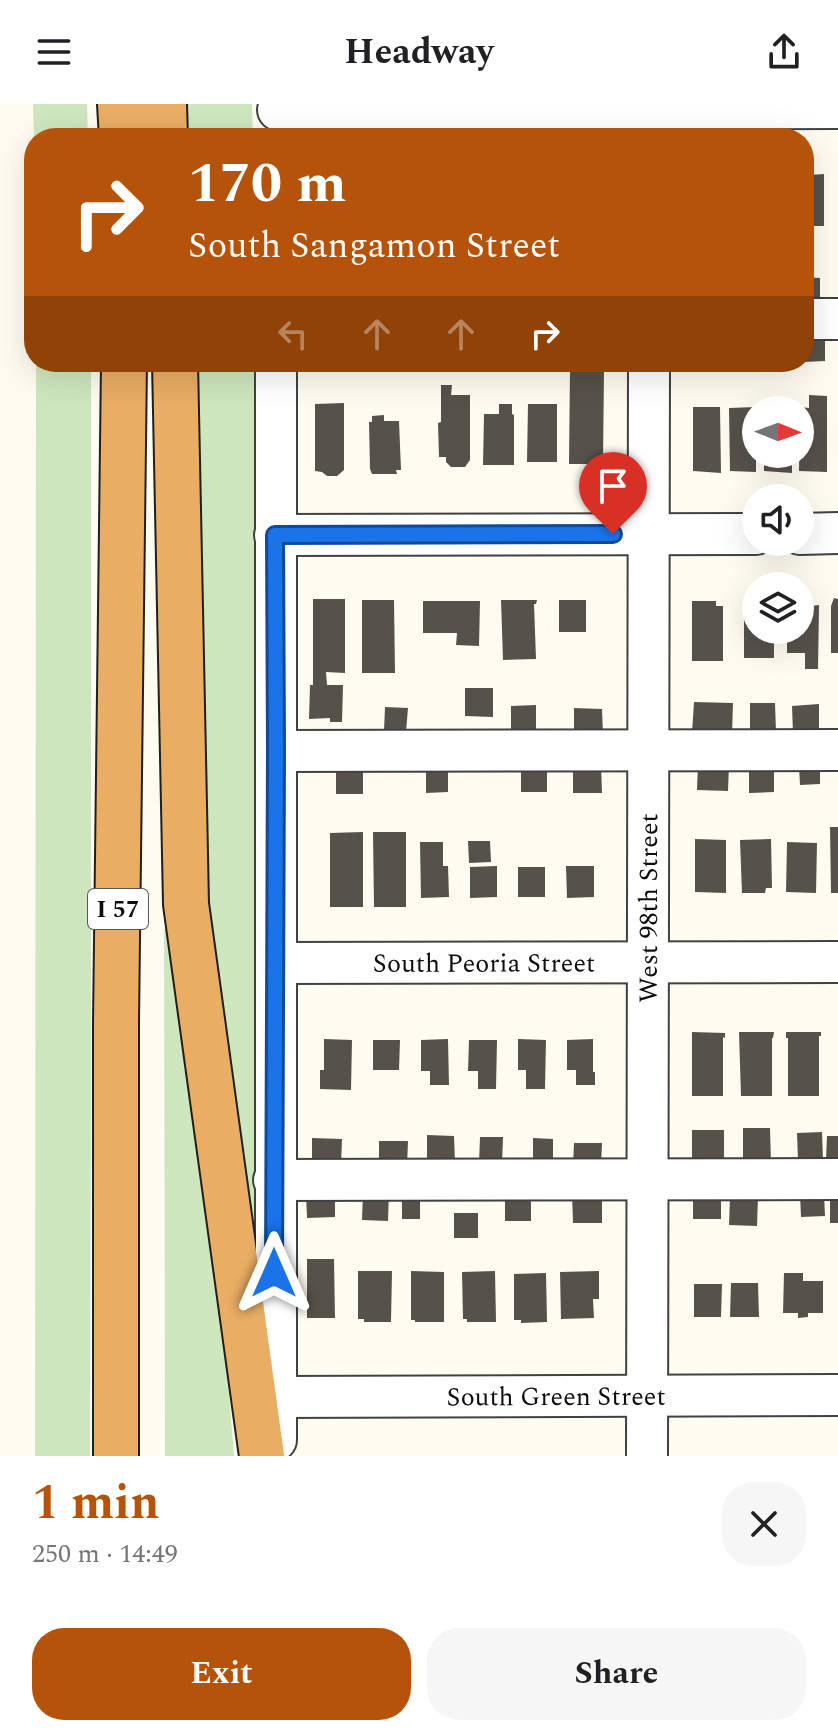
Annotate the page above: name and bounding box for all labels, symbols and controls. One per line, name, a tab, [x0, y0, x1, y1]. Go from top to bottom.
text: Headway	[344, 25, 494, 80]
icon: menu	[32, 30, 76, 74]
icon: share	[762, 30, 806, 74]
text: 170 m	[188, 142, 347, 227]
icon: right	[56, 160, 160, 264]
text: South Sangamon Street	[188, 219, 560, 274]
icon: left	[271, 312, 315, 356]
icon: ahead	[355, 312, 399, 356]
icon: ahead	[439, 312, 483, 356]
icon: right	[523, 312, 567, 356]
north arrow	[742, 396, 814, 468]
map controls	[742, 396, 814, 644]
pin	[579, 452, 647, 534]
icon: arrive	[591, 464, 635, 508]
button: sound	[742, 484, 814, 556]
button: layers	[742, 572, 814, 644]
street label: West 98th Street	[629, 813, 669, 1003]
road number: I 57	[88, 889, 148, 929]
street label: South Peoria Street	[373, 943, 595, 984]
position arrow	[232, 1231, 316, 1315]
street label: South Green Street	[446, 1377, 666, 1417]
text: 1 min	[32, 1467, 160, 1540]
button: close	[722, 1482, 806, 1566]
text: 250 m · 14:49	[32, 1534, 178, 1574]
button: Exit	[32, 1628, 411, 1720]
button: Share	[427, 1628, 806, 1720]

